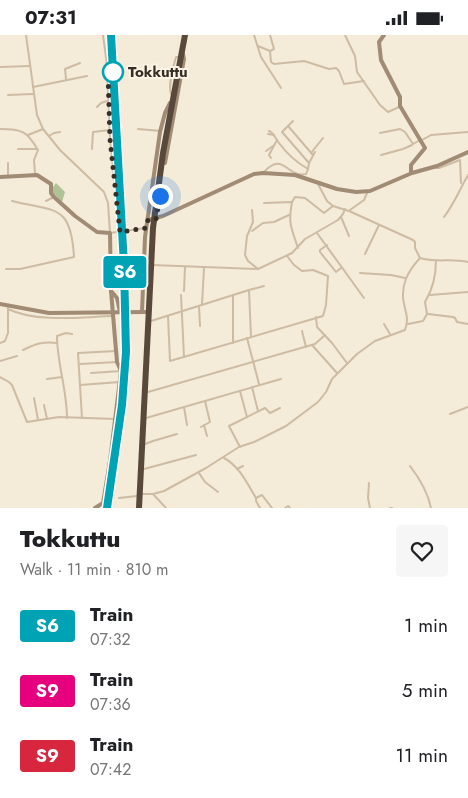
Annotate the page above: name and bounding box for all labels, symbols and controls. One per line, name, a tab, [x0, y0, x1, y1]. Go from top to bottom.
text: 07:31	[25, 4, 77, 31]
marker: Tokkuttu	[102, 61, 124, 83]
place label: Tokkuttu	[128, 61, 188, 83]
your location	[148, 184, 173, 209]
line badge: S6	[102, 256, 148, 288]
text: S6	[113, 259, 137, 285]
text: Tokkuttu	[20, 521, 120, 556]
button: heart	[396, 525, 448, 577]
text: Walk · 11 min · 810 m	[20, 558, 169, 581]
text: Train	[90, 601, 133, 628]
text: 1 min	[404, 612, 448, 639]
text: S6	[36, 613, 59, 639]
text: 07:32	[90, 628, 131, 651]
text: Train	[90, 666, 133, 693]
text: 5 min	[402, 677, 448, 704]
text: S9	[36, 678, 59, 704]
text: 07:36	[90, 693, 131, 716]
text: Train	[90, 731, 133, 758]
text: 11 min	[395, 742, 448, 769]
text: S9	[36, 743, 59, 769]
text: 07:42	[90, 758, 131, 781]

